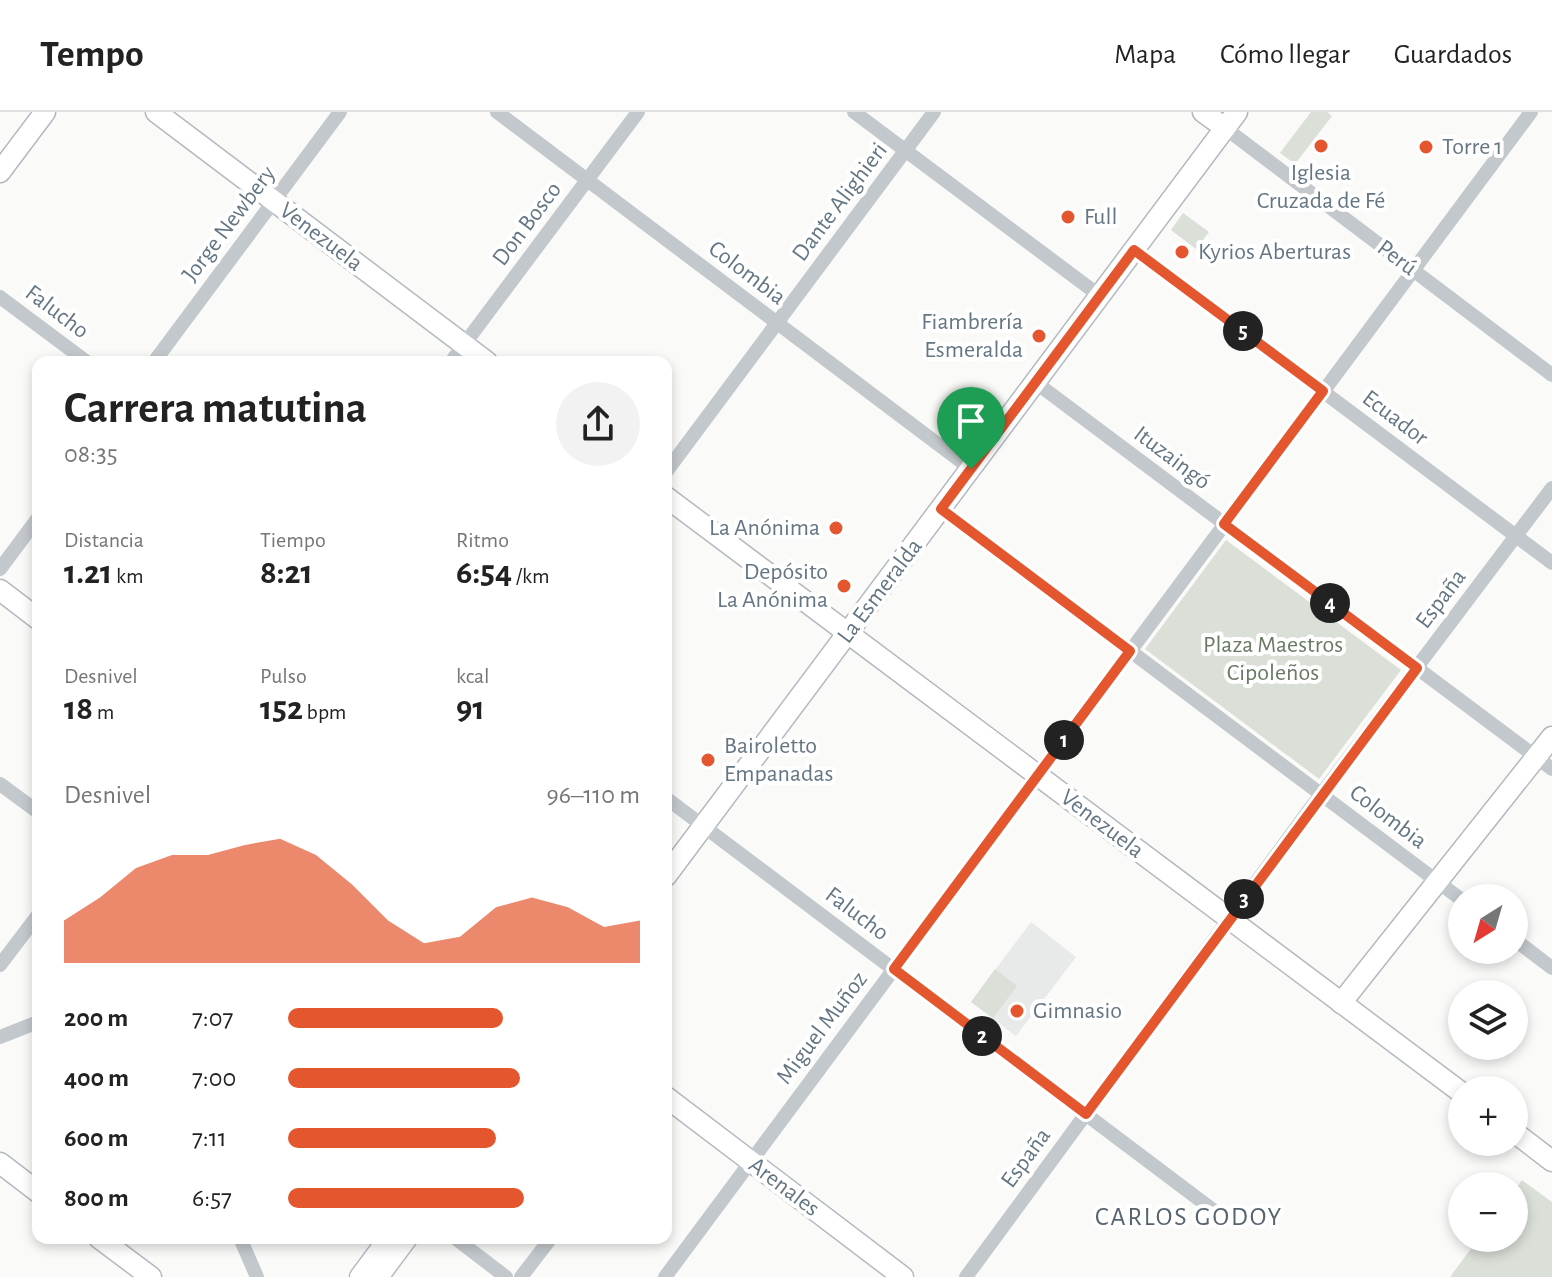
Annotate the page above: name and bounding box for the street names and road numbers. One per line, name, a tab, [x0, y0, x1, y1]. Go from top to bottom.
street label: Dante Alighieri	[788, 138, 892, 266]
street label: Jorge Newbery	[178, 162, 280, 286]
street label: Don Bosco	[488, 178, 566, 270]
street label: Venezuela	[275, 198, 367, 276]
street label: Colombia	[704, 236, 790, 310]
street label: Perú	[1373, 236, 1421, 280]
street label: Falucho	[21, 281, 93, 343]
street label: Ecuador	[1358, 386, 1432, 450]
street label: Ituzaingó	[1129, 422, 1215, 494]
street label: La Esmeralda	[833, 534, 927, 648]
street label: España	[1411, 565, 1471, 633]
street label: Colombia	[1345, 780, 1431, 854]
street label: Venezuela	[1056, 785, 1148, 863]
street label: Falucho	[821, 883, 893, 945]
street label: Miguel Muñoz	[772, 967, 872, 1089]
street label: España	[997, 1124, 1055, 1192]
street label: Arenales	[744, 1153, 824, 1221]

